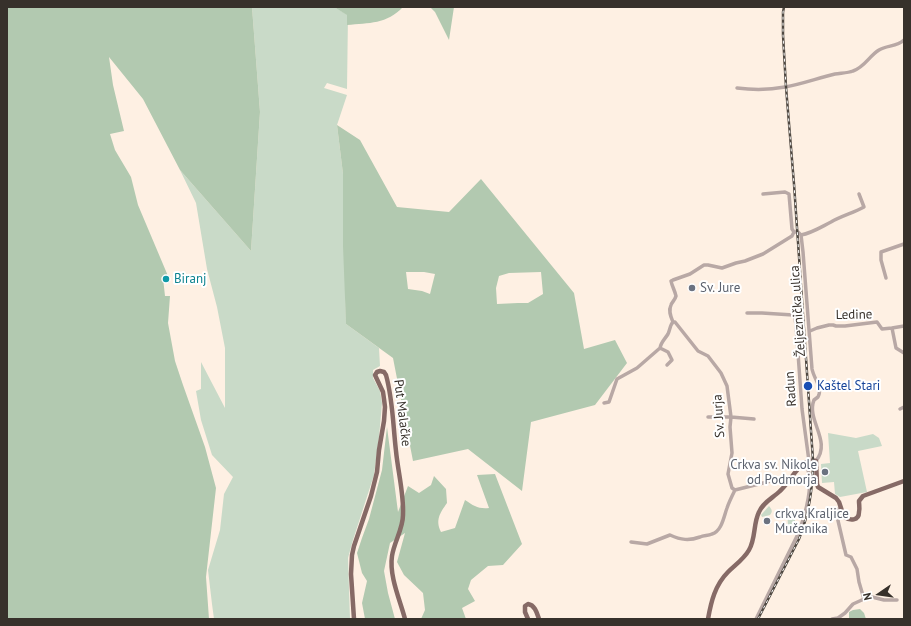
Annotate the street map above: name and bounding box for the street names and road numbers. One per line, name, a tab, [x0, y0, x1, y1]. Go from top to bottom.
street label: Željeznička ulica	[787, 265, 809, 357]
street label: Ledine	[835, 307, 873, 323]
street label: Radun	[782, 371, 800, 407]
street label: Put Malačke	[390, 379, 414, 447]
street label: Sv. Jurja	[710, 394, 728, 438]

